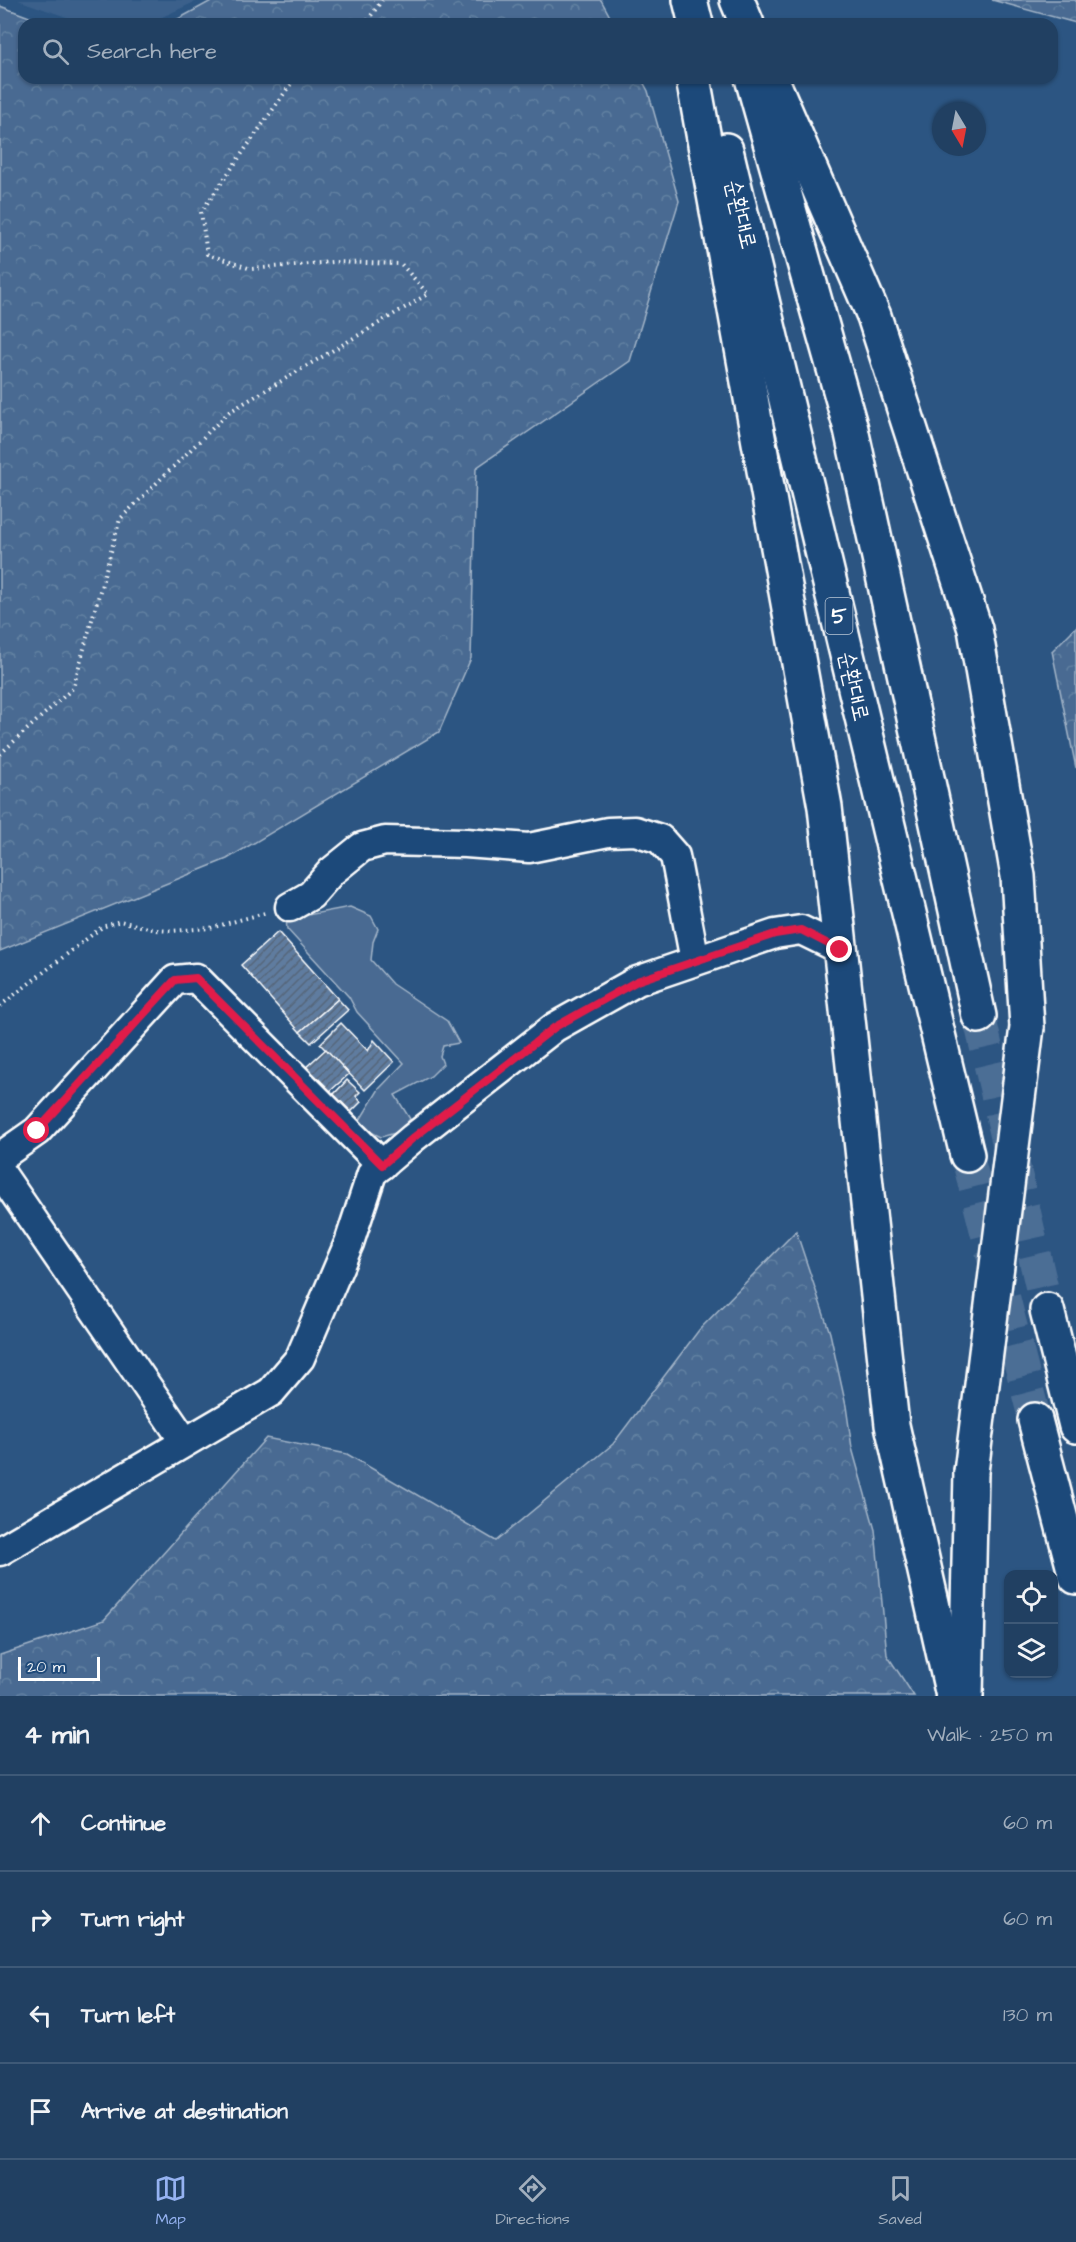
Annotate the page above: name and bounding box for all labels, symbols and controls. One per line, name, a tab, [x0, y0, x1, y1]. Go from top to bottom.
search box	[18, 18, 1058, 84]
icon: search	[39, 35, 72, 68]
text: Search here	[87, 36, 217, 67]
north arrow	[932, 102, 986, 156]
street label: 순환대로	[717, 176, 764, 252]
road number: 5	[826, 598, 852, 634]
street label: 순환대로	[830, 648, 877, 724]
route end	[826, 936, 852, 962]
route start	[23, 1117, 49, 1143]
map controls	[1004, 1570, 1058, 1678]
button: locate	[1004, 1570, 1058, 1624]
button: layers	[1004, 1624, 1058, 1678]
scale bar	[18, 1654, 100, 1682]
text: 20 m	[27, 1656, 65, 1678]
text: 4 min	[24, 1717, 89, 1753]
text: Walk · 250 m	[927, 1721, 1052, 1749]
icon: ahead	[24, 1807, 57, 1840]
text: Continue	[81, 1808, 166, 1839]
text: 60 m	[1003, 1809, 1052, 1837]
icon: right	[24, 1903, 57, 1936]
text: Turn right	[81, 1904, 184, 1935]
text: 60 m	[1003, 1905, 1052, 1933]
icon: left	[24, 1999, 57, 2032]
text: Turn left	[81, 2000, 175, 2031]
text: 130 m	[1003, 2001, 1052, 2029]
icon: arrive	[24, 2095, 57, 2128]
text: Arrive at destination	[81, 2096, 288, 2127]
tab: Map	[154, 2172, 187, 2230]
tab: Directions	[496, 2172, 570, 2230]
tab: Saved	[878, 2172, 922, 2230]

